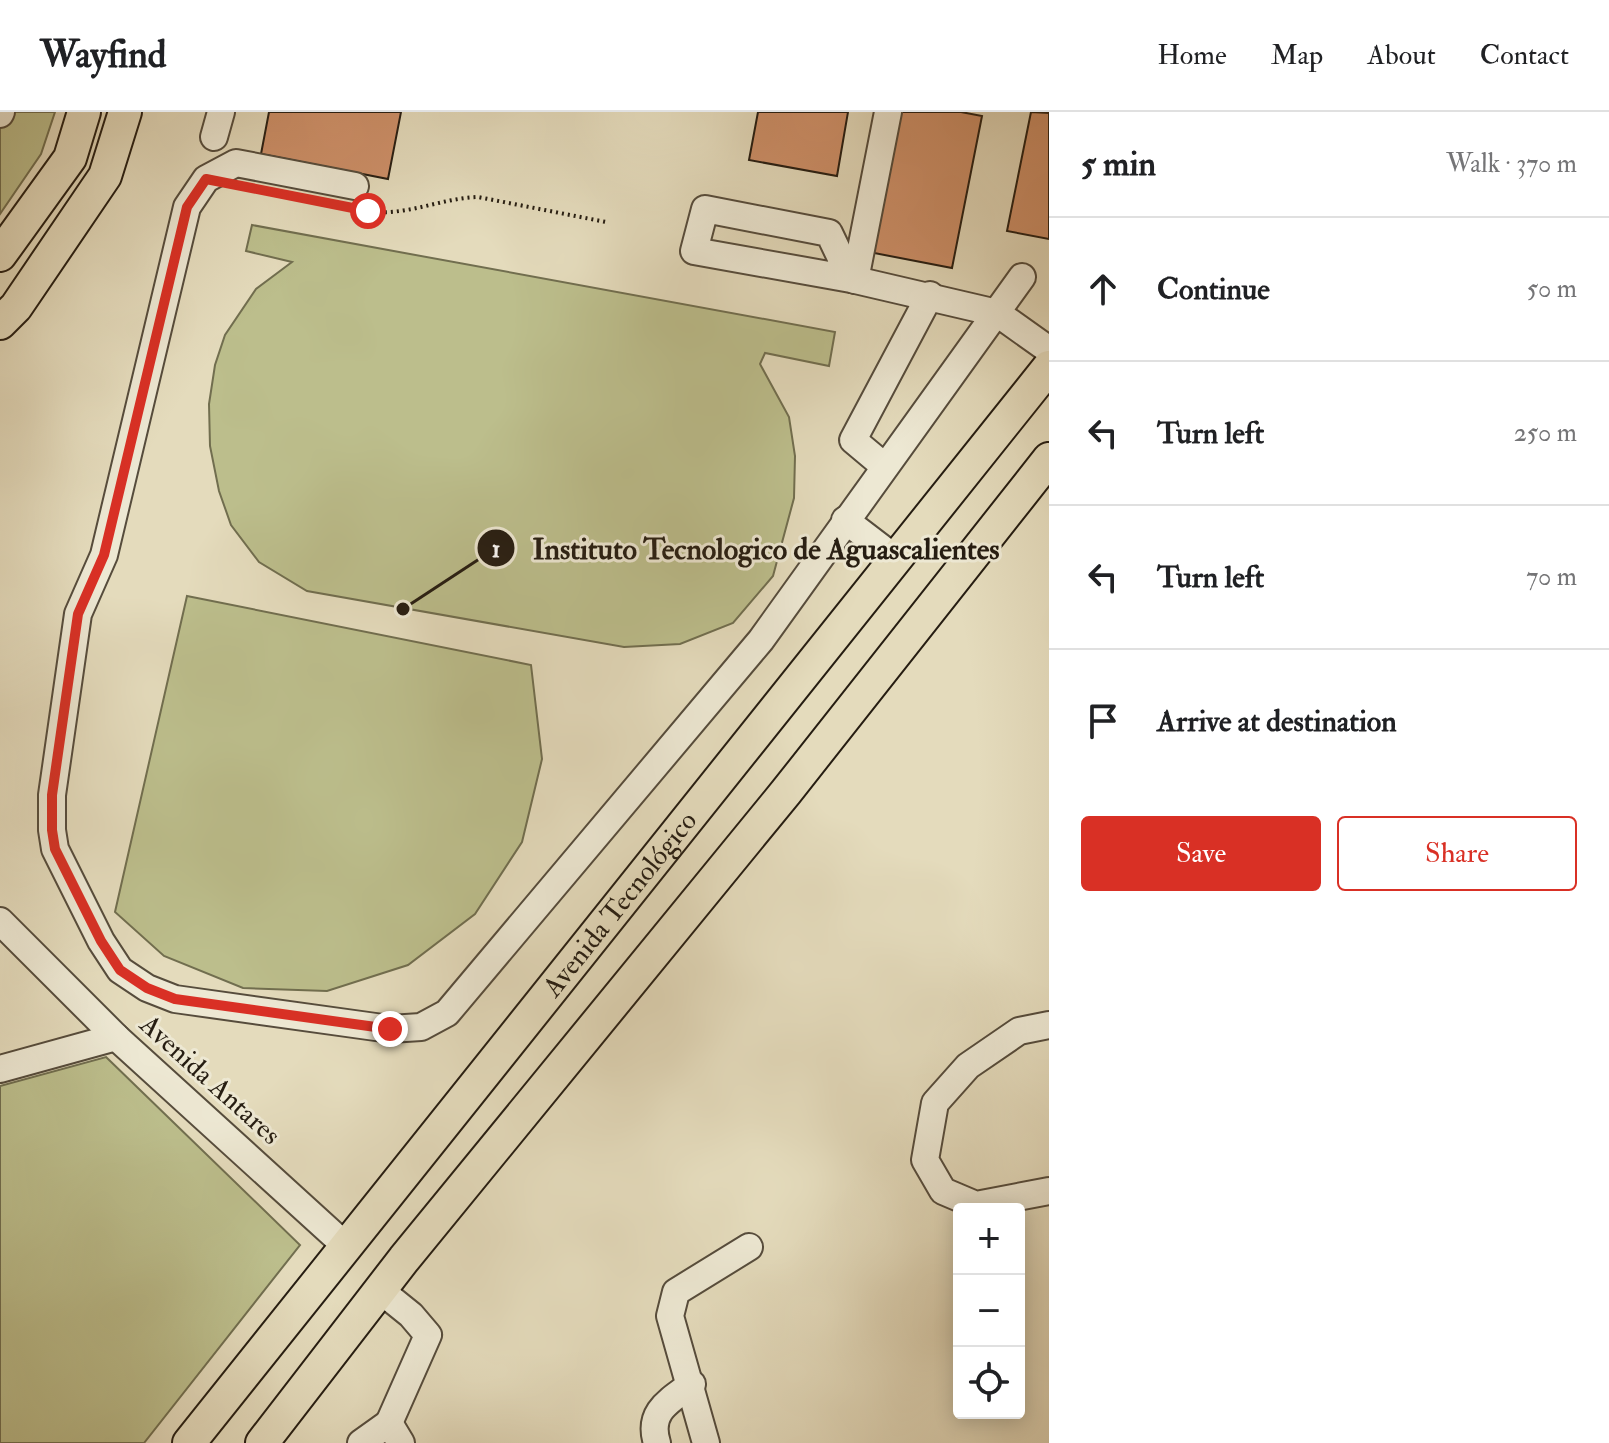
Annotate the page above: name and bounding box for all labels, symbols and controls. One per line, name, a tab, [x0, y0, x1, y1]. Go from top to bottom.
text: Wayfind	[40, 31, 166, 79]
text: Home	[1157, 38, 1227, 73]
text: Map	[1271, 38, 1323, 73]
text: About	[1367, 38, 1436, 73]
text: Contact	[1480, 38, 1569, 73]
text: 5 min	[1081, 143, 1156, 186]
text: Walk · 370 m	[1446, 148, 1577, 180]
route start	[350, 193, 386, 229]
icon: ahead	[1081, 267, 1125, 311]
text: Continue	[1157, 271, 1270, 308]
text: 50 m	[1527, 273, 1577, 305]
icon: left	[1081, 411, 1125, 455]
text: Turn left	[1157, 415, 1264, 452]
text: 250 m	[1514, 417, 1577, 449]
callout: Instituto Tecnologico de Aguascalientes	[476, 521, 1015, 575]
text: Instituto Tecnologico de Aguascalientes	[532, 531, 1000, 568]
text: 1	[492, 534, 500, 565]
icon: left	[1081, 555, 1125, 599]
text: Turn left	[1157, 559, 1264, 596]
text: 70 m	[1526, 561, 1577, 593]
icon: arrive	[1081, 699, 1125, 743]
text: Arrive at destination	[1157, 703, 1397, 740]
street label: Avenida Tecnológico	[534, 804, 705, 1005]
button: Save	[1081, 816, 1321, 891]
button: Share	[1337, 816, 1577, 891]
street label: Avenida Antares	[131, 1007, 288, 1153]
route end	[372, 1011, 408, 1047]
map controls	[953, 1203, 1025, 1419]
button: +	[953, 1203, 1025, 1275]
button: −	[953, 1275, 1025, 1347]
button: locate	[953, 1347, 1025, 1419]

